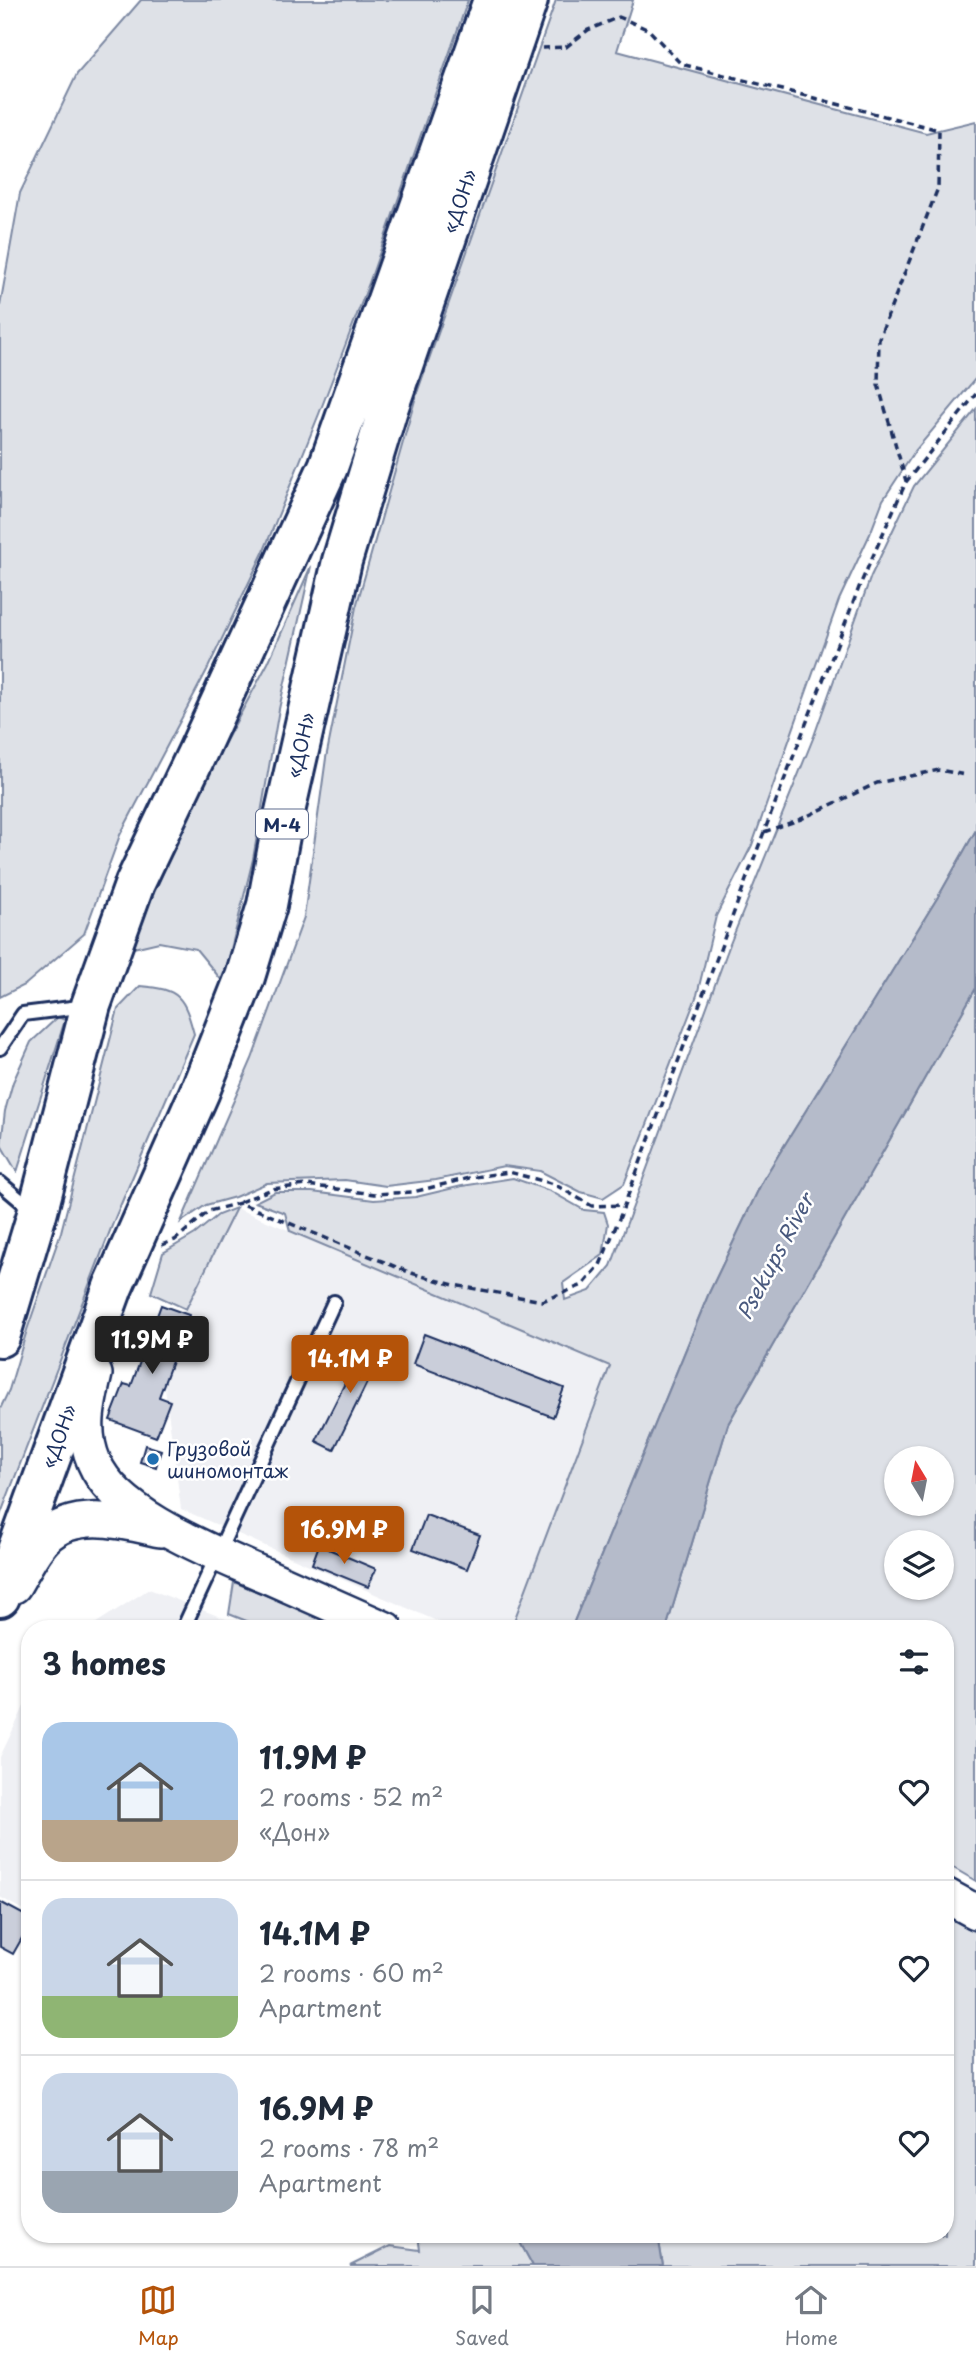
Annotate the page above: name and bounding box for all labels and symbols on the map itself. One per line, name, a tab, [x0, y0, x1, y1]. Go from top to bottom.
street label: «ДОН»	[435, 165, 483, 237]
street label: «ДОН»	[279, 709, 321, 781]
road number: М-4	[256, 810, 308, 838]
water label: Psekups River	[727, 1185, 822, 1325]
pin: 11.9M ₽	[87, 1316, 217, 1376]
pin: 14.1M ₽	[285, 1336, 415, 1395]
street label: «ДОН»	[33, 1400, 83, 1472]
place label: Грузовой шиномонтаж	[167, 1434, 288, 1484]
north arrow	[884, 1446, 954, 1516]
marker: Грузовой шиномонтаж	[145, 1451, 161, 1467]
pin: 16.9M ₽	[279, 1506, 409, 1566]

